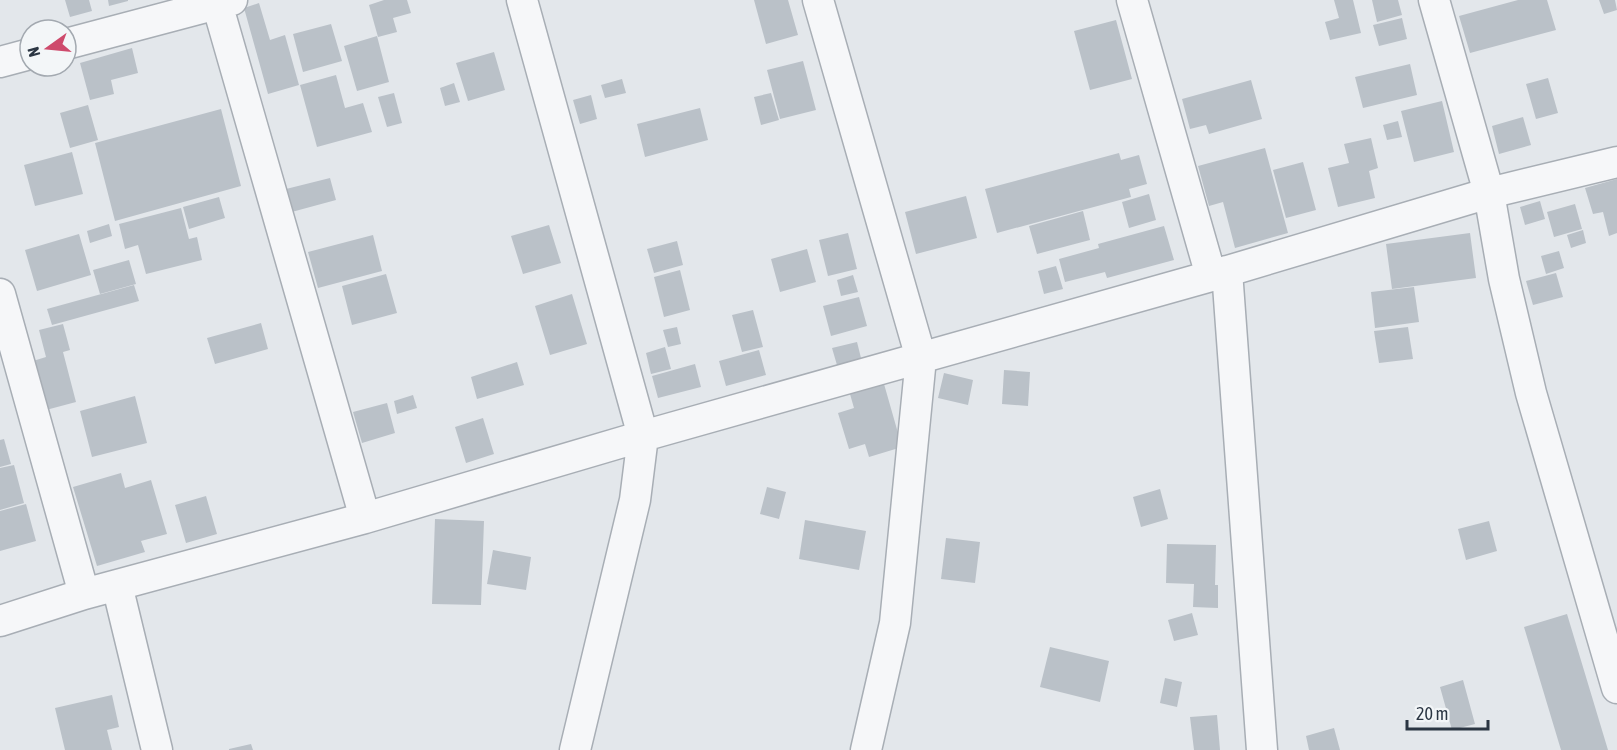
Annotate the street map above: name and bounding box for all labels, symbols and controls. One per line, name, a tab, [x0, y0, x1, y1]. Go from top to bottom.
north arrow	[18, 18, 78, 78]
text: N	[24, 45, 43, 59]
scale bar	[1407, 693, 1488, 731]
text: 20 m	[1416, 703, 1448, 724]

